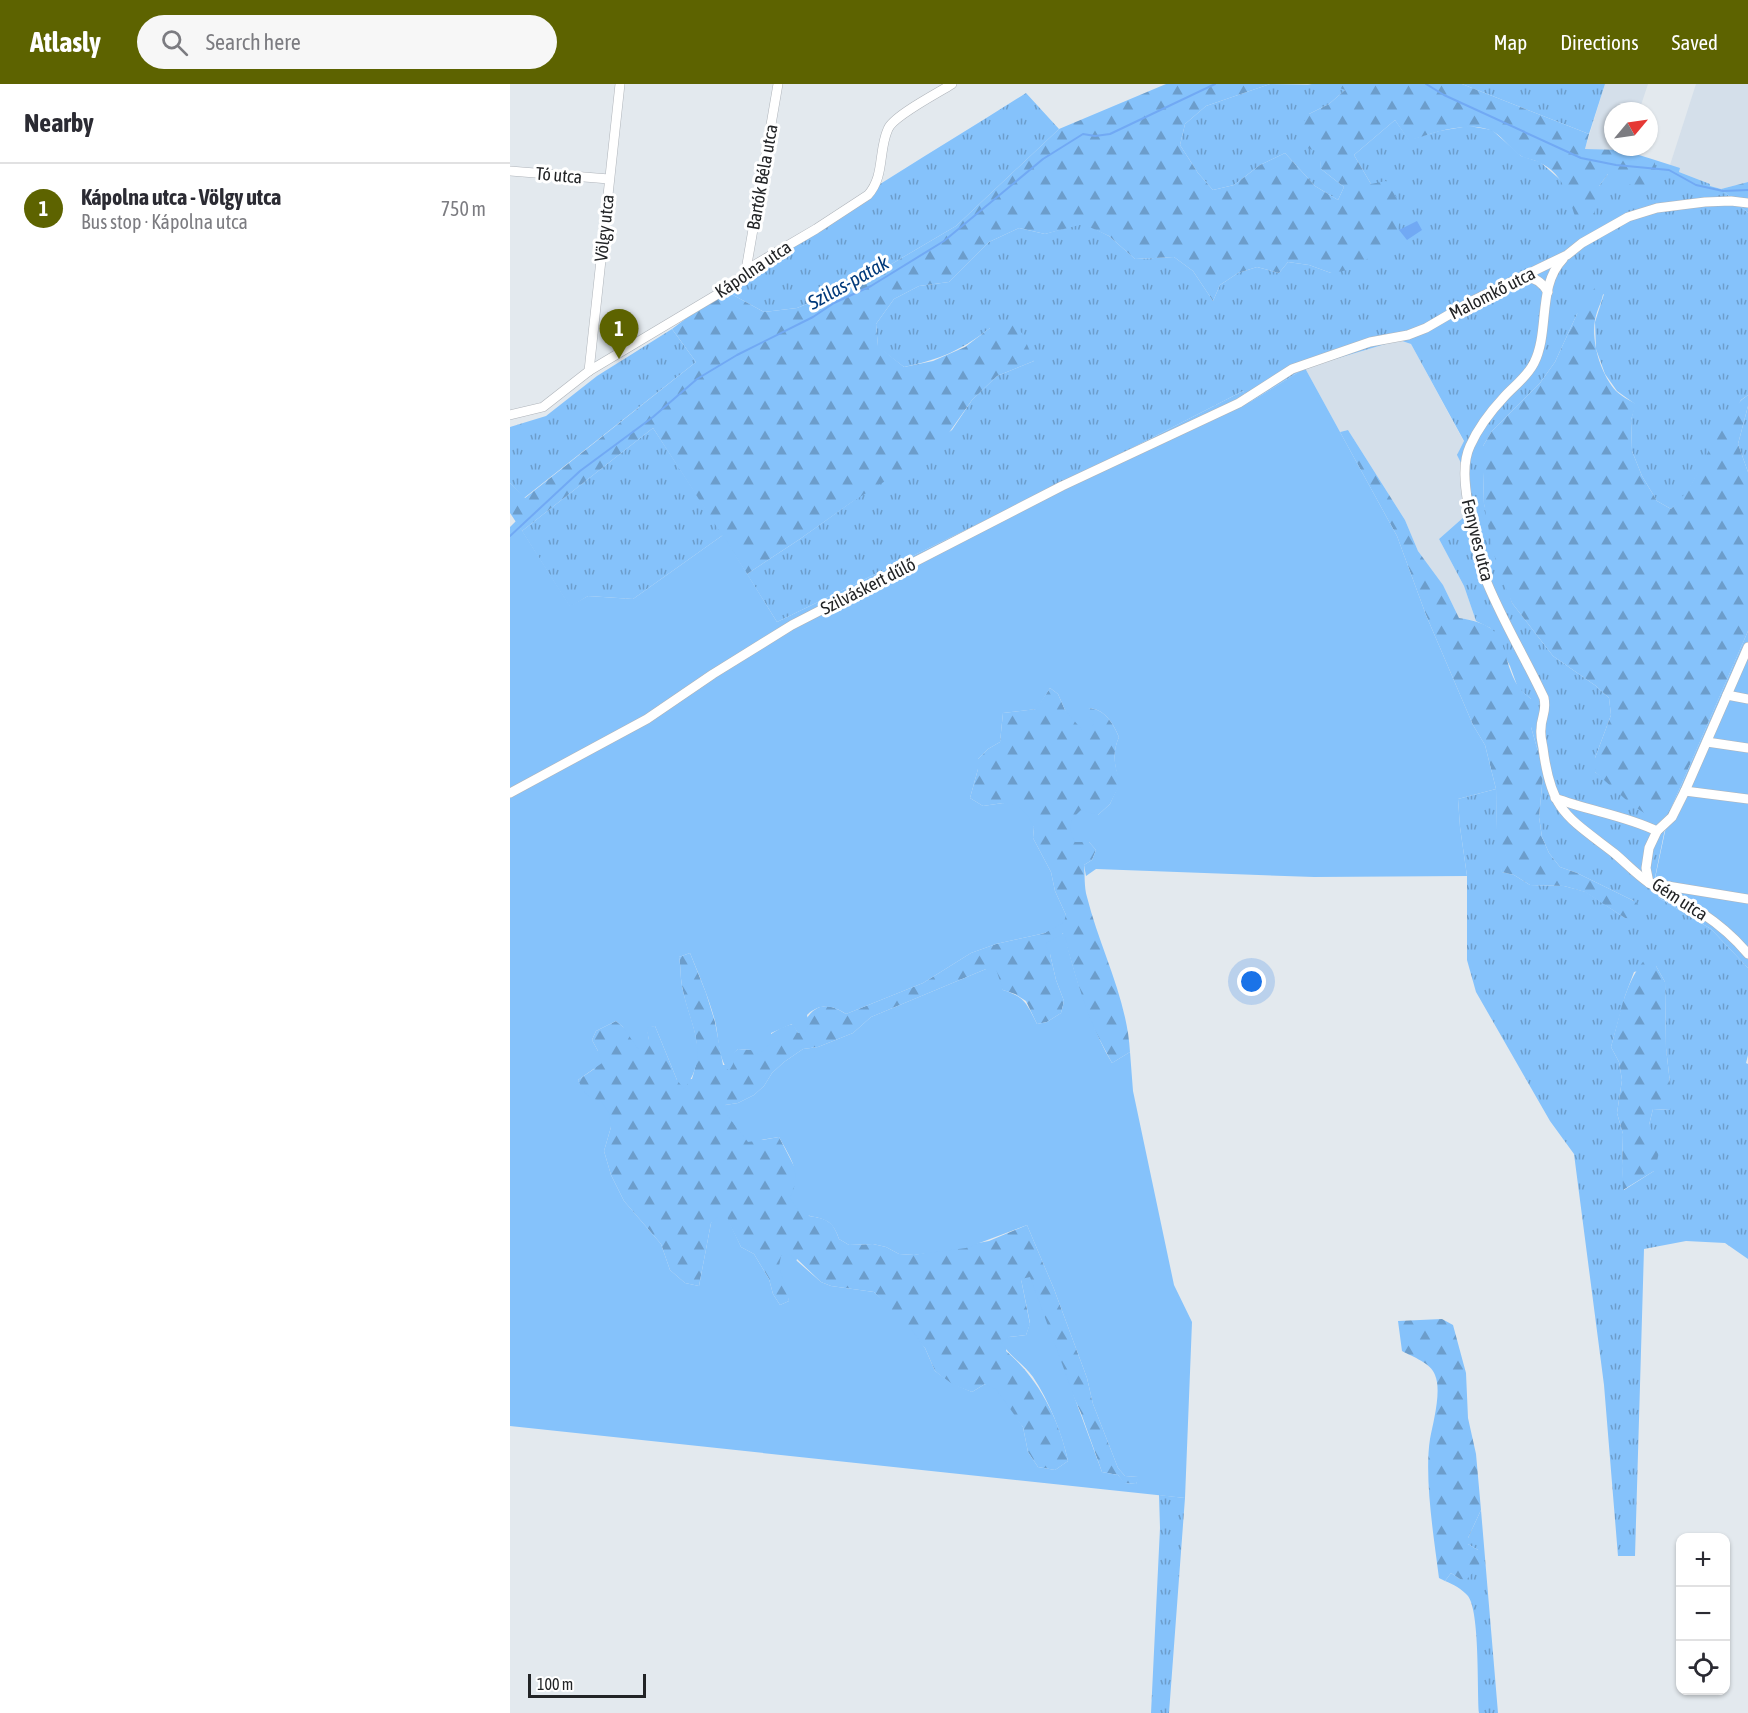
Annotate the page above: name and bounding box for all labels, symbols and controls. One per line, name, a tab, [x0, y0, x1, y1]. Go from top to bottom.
search box	[137, 15, 557, 69]
text: Atlasly	[30, 26, 101, 58]
icon: search	[158, 26, 191, 59]
text: Search here	[206, 29, 301, 55]
text: Map	[1493, 30, 1527, 54]
text: Directions	[1560, 30, 1639, 54]
text: Saved	[1672, 30, 1718, 54]
north arrow	[1604, 102, 1658, 156]
text: Nearby	[24, 108, 94, 138]
street label: Bartók Béla utca	[742, 123, 782, 231]
street label: Tó utca	[535, 163, 583, 187]
text: Kápolna utca - Völgy utca	[81, 184, 281, 210]
street label: Völgy utca	[590, 193, 618, 263]
text: 1	[39, 197, 48, 220]
text: 750 m	[441, 197, 486, 220]
text: Bus stop · Kápolna utca	[81, 210, 248, 233]
street label: Kápolna utca	[711, 236, 795, 302]
water label: Szilas-patak	[803, 250, 893, 314]
street label: Malomkő utca	[1446, 262, 1538, 324]
pin: 1	[600, 310, 638, 359]
street label: Fenyves utca	[1458, 497, 1498, 583]
street label: Szilváskert dűlő	[817, 553, 919, 619]
street label: Gém utca	[1648, 873, 1712, 925]
your location	[1237, 967, 1266, 996]
map controls	[1676, 1533, 1730, 1695]
button: +	[1676, 1533, 1730, 1587]
button: −	[1676, 1587, 1730, 1641]
button: locate	[1676, 1641, 1730, 1695]
scale bar	[528, 1671, 646, 1698]
text: 100 m	[537, 1675, 573, 1693]

